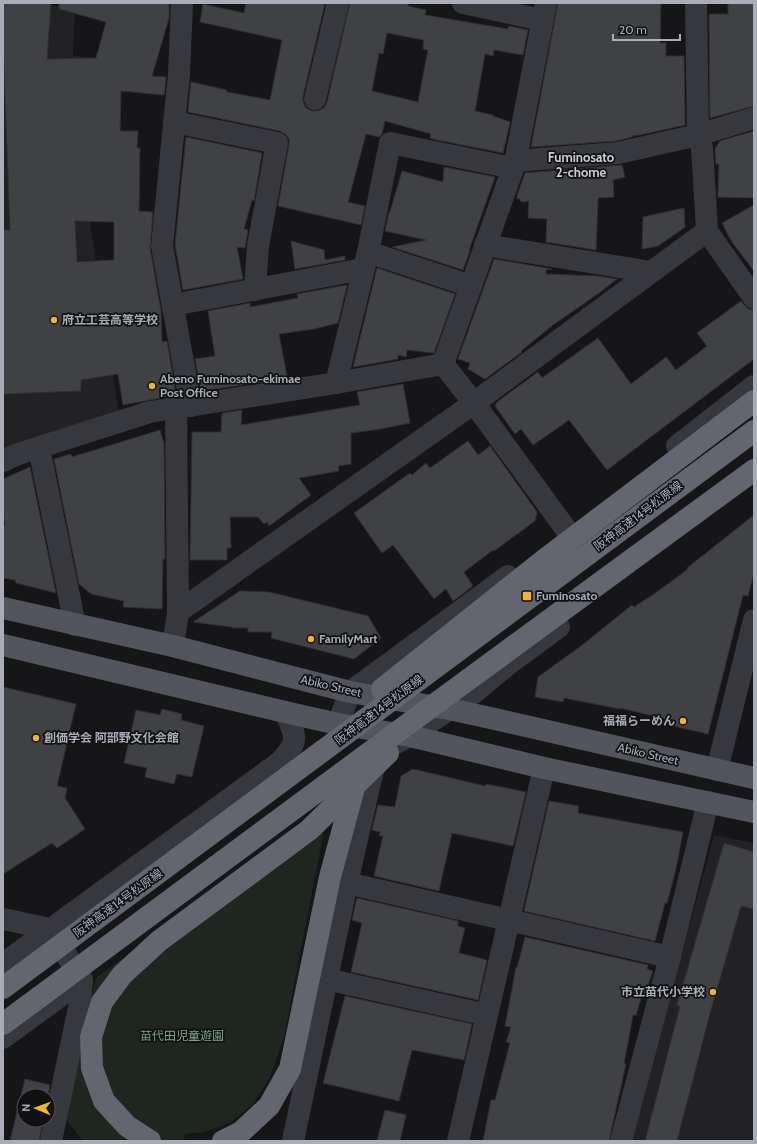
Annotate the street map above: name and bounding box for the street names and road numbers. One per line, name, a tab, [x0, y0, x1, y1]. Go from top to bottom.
street label: 阪神高速14号松原線	[591, 477, 685, 554]
street label: Abiko Street	[299, 671, 363, 700]
street label: 阪神高速14号松原線	[332, 671, 426, 748]
street label: Abiko Street	[616, 739, 680, 768]
street label: 阪神高速14号松原線	[70, 865, 165, 940]

